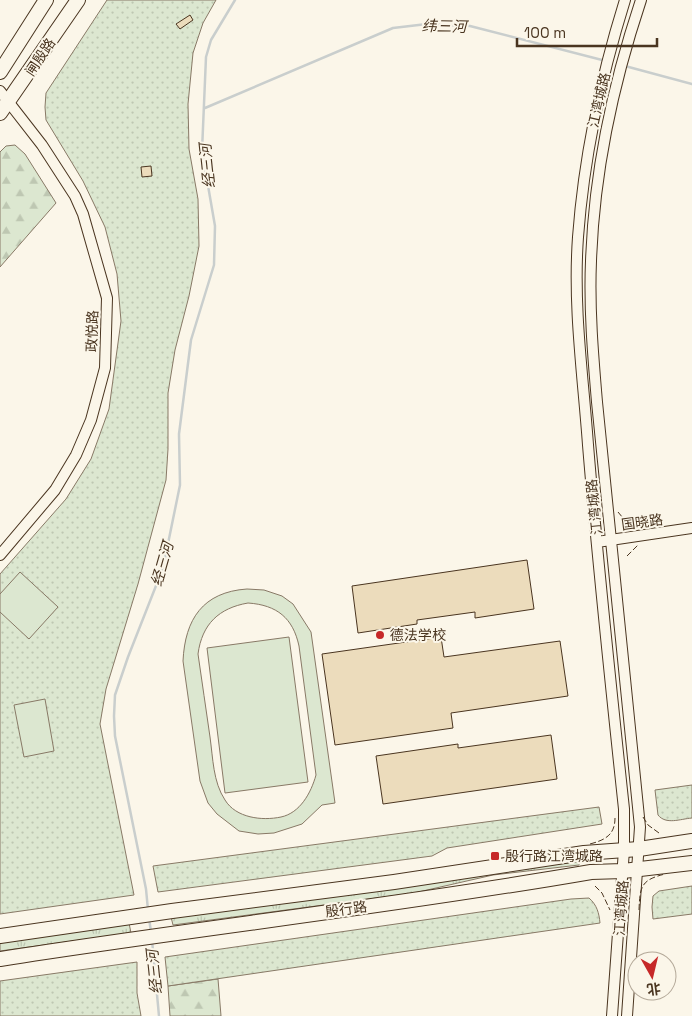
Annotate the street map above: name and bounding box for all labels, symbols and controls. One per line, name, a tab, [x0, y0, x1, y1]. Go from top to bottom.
scale bar	[517, 15, 657, 47]
water label: 纬三河	[421, 16, 470, 36]
text: 100 m	[524, 23, 566, 42]
street label: 闸殷路	[21, 35, 59, 79]
street label: 江湾城路	[584, 71, 614, 129]
water label: 经三河	[195, 140, 219, 189]
street label: 政悦路	[82, 310, 102, 352]
street label: 江湾城路	[582, 478, 606, 536]
street label: 国晓路	[620, 510, 664, 534]
water label: 经三河	[147, 537, 178, 588]
place label: 德法学校	[390, 626, 446, 644]
marker: 德法学校	[374, 629, 386, 641]
place label: 殷行路江湾城路	[505, 847, 603, 865]
marker: 殷行路江湾城路	[489, 850, 501, 862]
street label: 江湾城路	[610, 879, 632, 937]
street label: 殷行路	[324, 897, 368, 921]
water label: 经三河	[142, 946, 166, 995]
north arrow	[627, 951, 677, 1001]
text: 北	[646, 979, 662, 999]

